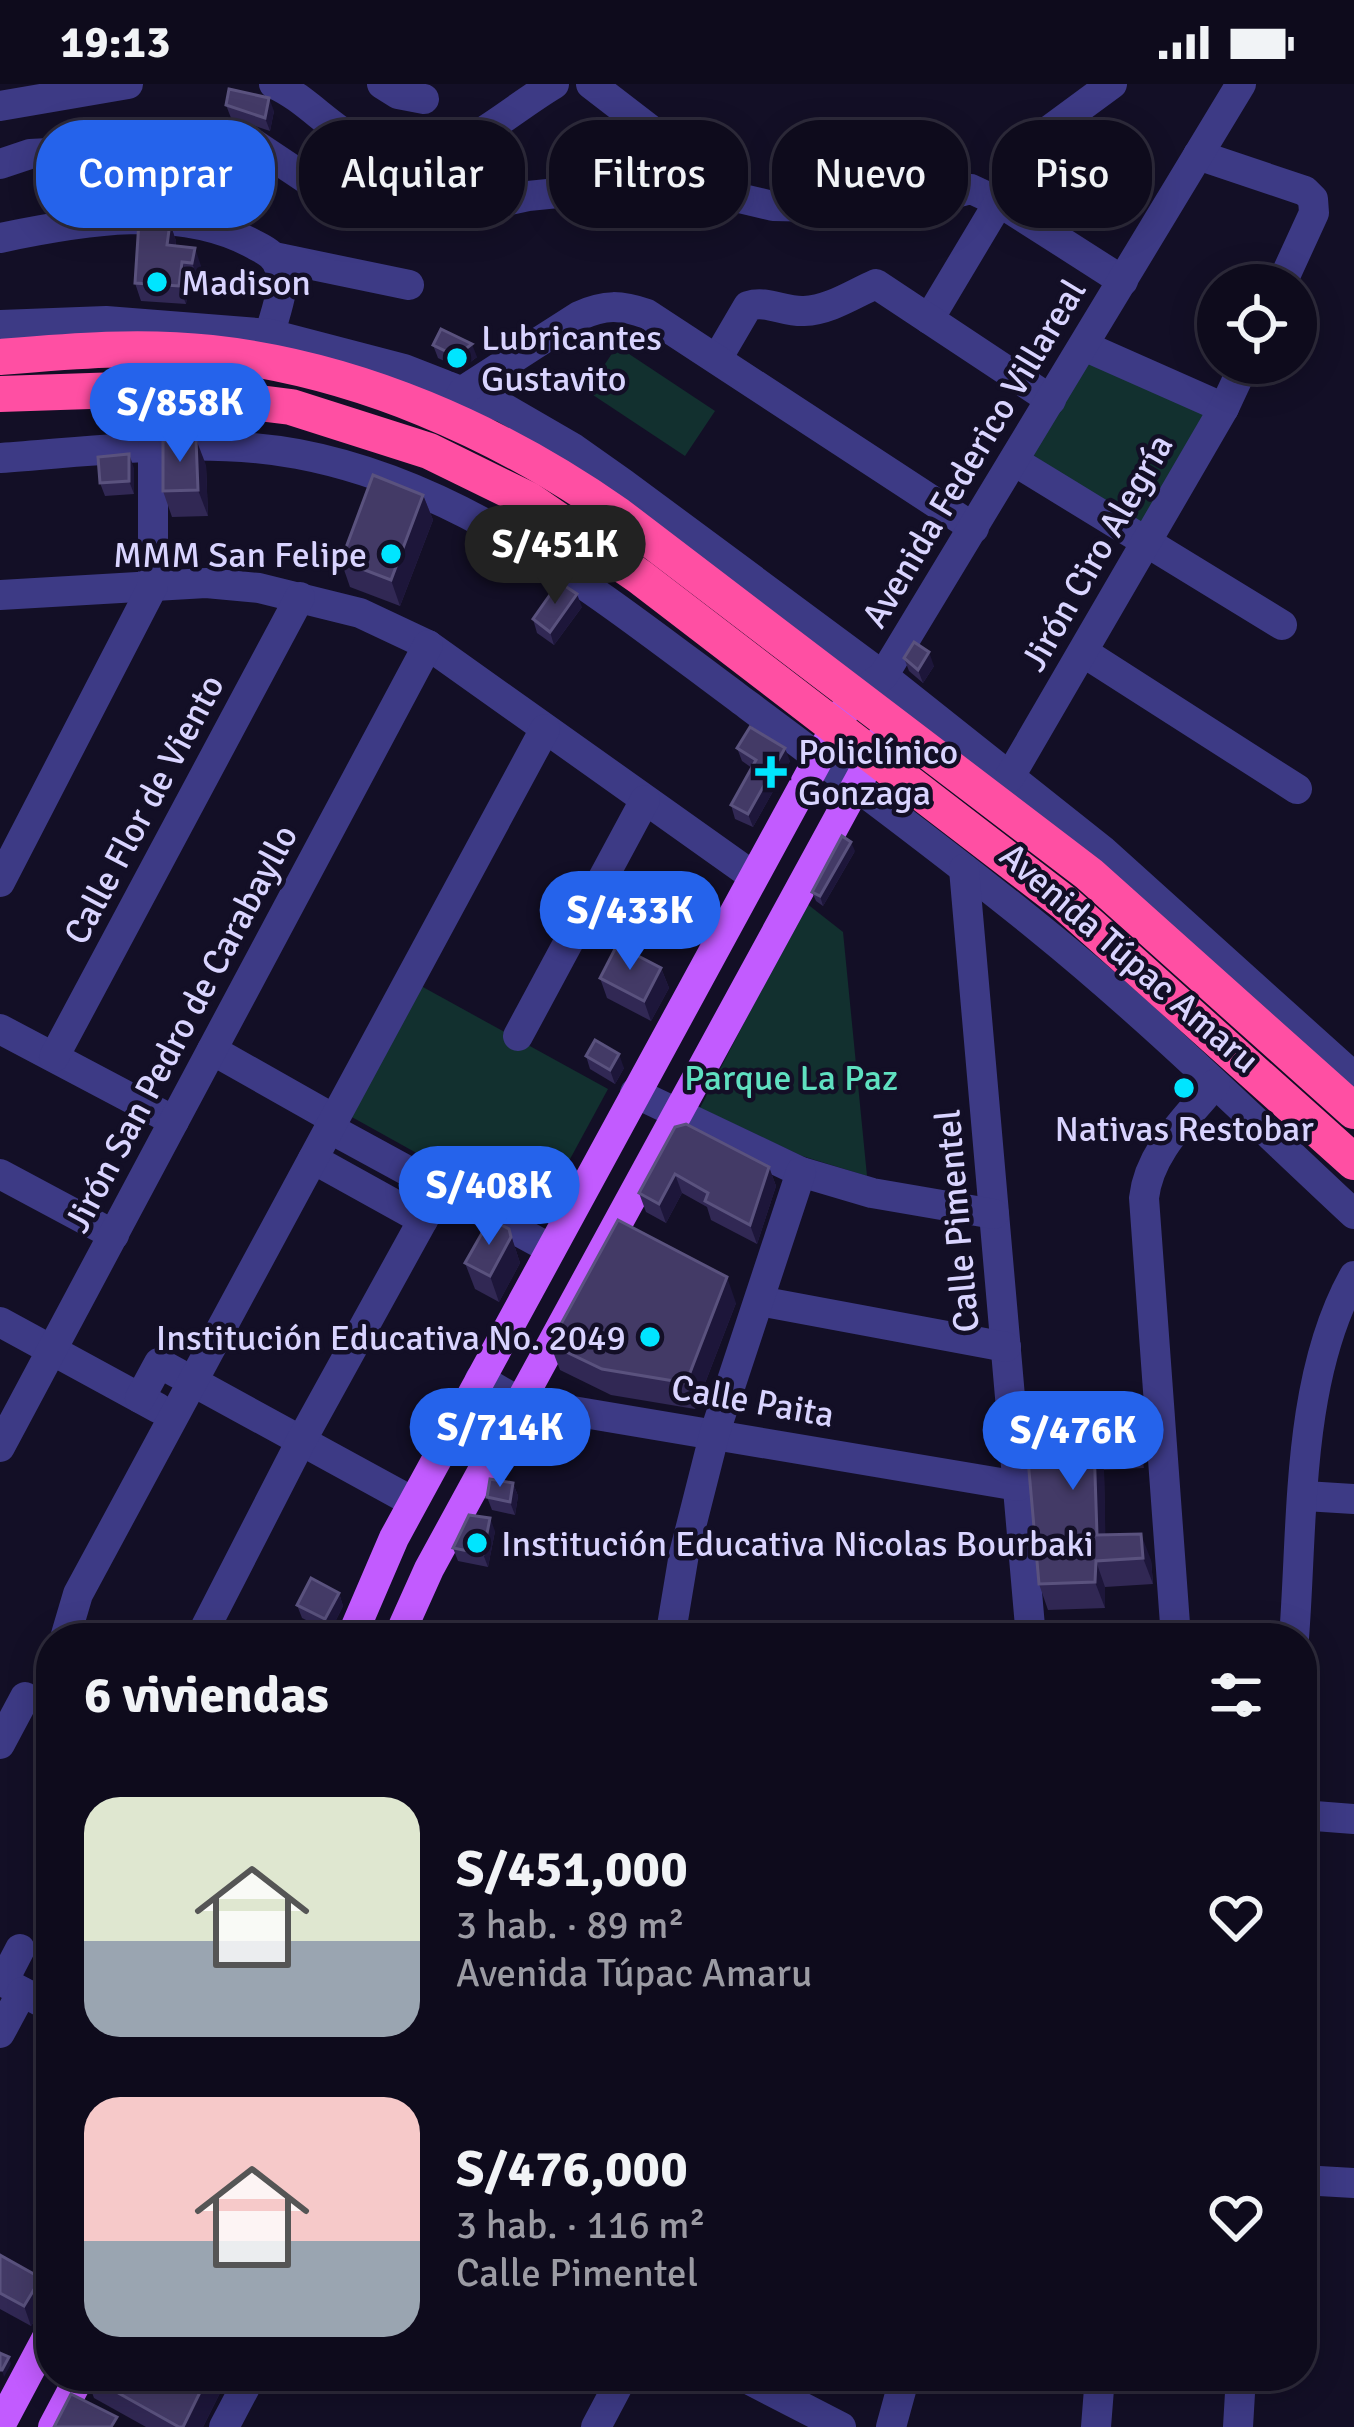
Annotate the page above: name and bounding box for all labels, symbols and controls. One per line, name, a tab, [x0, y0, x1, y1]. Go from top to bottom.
text: 19:13	[60, 15, 170, 70]
chip: Comprar	[36, 120, 275, 228]
chip: Alquilar	[299, 120, 525, 228]
chip: Filtros	[549, 120, 748, 228]
chip: Nuevo	[772, 120, 968, 228]
chip: Piso	[992, 120, 1152, 228]
place label: Madison	[181, 261, 311, 306]
map controls	[1197, 264, 1317, 384]
button: locate	[1197, 264, 1317, 384]
marker: Madison	[144, 269, 170, 295]
street label: Avenida Federico Villareal	[852, 271, 1096, 636]
place label: Lubricantes Gustavito	[481, 316, 662, 402]
marker: Lubricantes Gustavito	[444, 345, 470, 371]
pin: S/858K	[82, 363, 278, 465]
text: S/858K	[117, 378, 243, 426]
street label: Jirón Ciro Alegría	[1011, 426, 1183, 679]
pin: S/451K	[457, 505, 653, 607]
text: S/451K	[492, 520, 618, 568]
place label: MMM San Felipe	[113, 533, 367, 578]
marker: MMM San Felipe	[378, 541, 404, 567]
street label: Calle Flor de Viento	[54, 667, 234, 952]
place label: Policlínico Gonzaga	[798, 730, 958, 816]
marker: Policlínico Gonzaga	[755, 756, 787, 788]
street label: Jirón San Pedro de Carabayllo	[55, 817, 308, 1240]
street label: Avenida Túpac Amaru	[990, 833, 1268, 1083]
pin: S/433K	[532, 871, 728, 973]
text: S/433K	[567, 886, 693, 934]
park label: Parque La Paz	[684, 1056, 898, 1101]
marker: Nativas Restobar	[1171, 1075, 1197, 1101]
place label: Nativas Restobar	[1054, 1107, 1314, 1152]
street label: Calle Pimentel	[925, 1108, 990, 1334]
pin: S/408K	[391, 1146, 587, 1248]
text: S/408K	[426, 1161, 552, 1209]
place label: Institución Educativa No. 2049	[156, 1316, 626, 1361]
marker: Institución Educativa No. 2049	[637, 1324, 663, 1350]
street label: Calle Paita	[668, 1365, 838, 1438]
pin: S/714K	[402, 1388, 598, 1490]
pin: S/476K	[975, 1391, 1171, 1493]
text: S/714K	[437, 1403, 563, 1451]
text: S/476K	[1010, 1406, 1136, 1454]
place label: Institución Educativa Nicolas Bourbaki	[501, 1522, 1094, 1567]
marker: Institución Educativa Nicolas Bourbaki	[464, 1530, 490, 1556]
icon: filters	[1203, 1662, 1269, 1728]
text: 6 viviendas	[84, 1664, 329, 1727]
text: S/451,000	[456, 1838, 688, 1901]
icon: home	[180, 1845, 324, 1989]
icon: heart	[1203, 1884, 1269, 1950]
text: 3 hab. · 89 m²	[456, 1901, 685, 1949]
text: Avenida Túpac Amaru	[456, 1949, 812, 1997]
text: S/476,000	[456, 2138, 688, 2201]
icon: home	[180, 2145, 324, 2289]
icon: heart	[1203, 2184, 1269, 2250]
text: 3 hab. · 116 m²	[456, 2201, 706, 2249]
text: Calle Pimentel	[456, 2249, 698, 2297]

